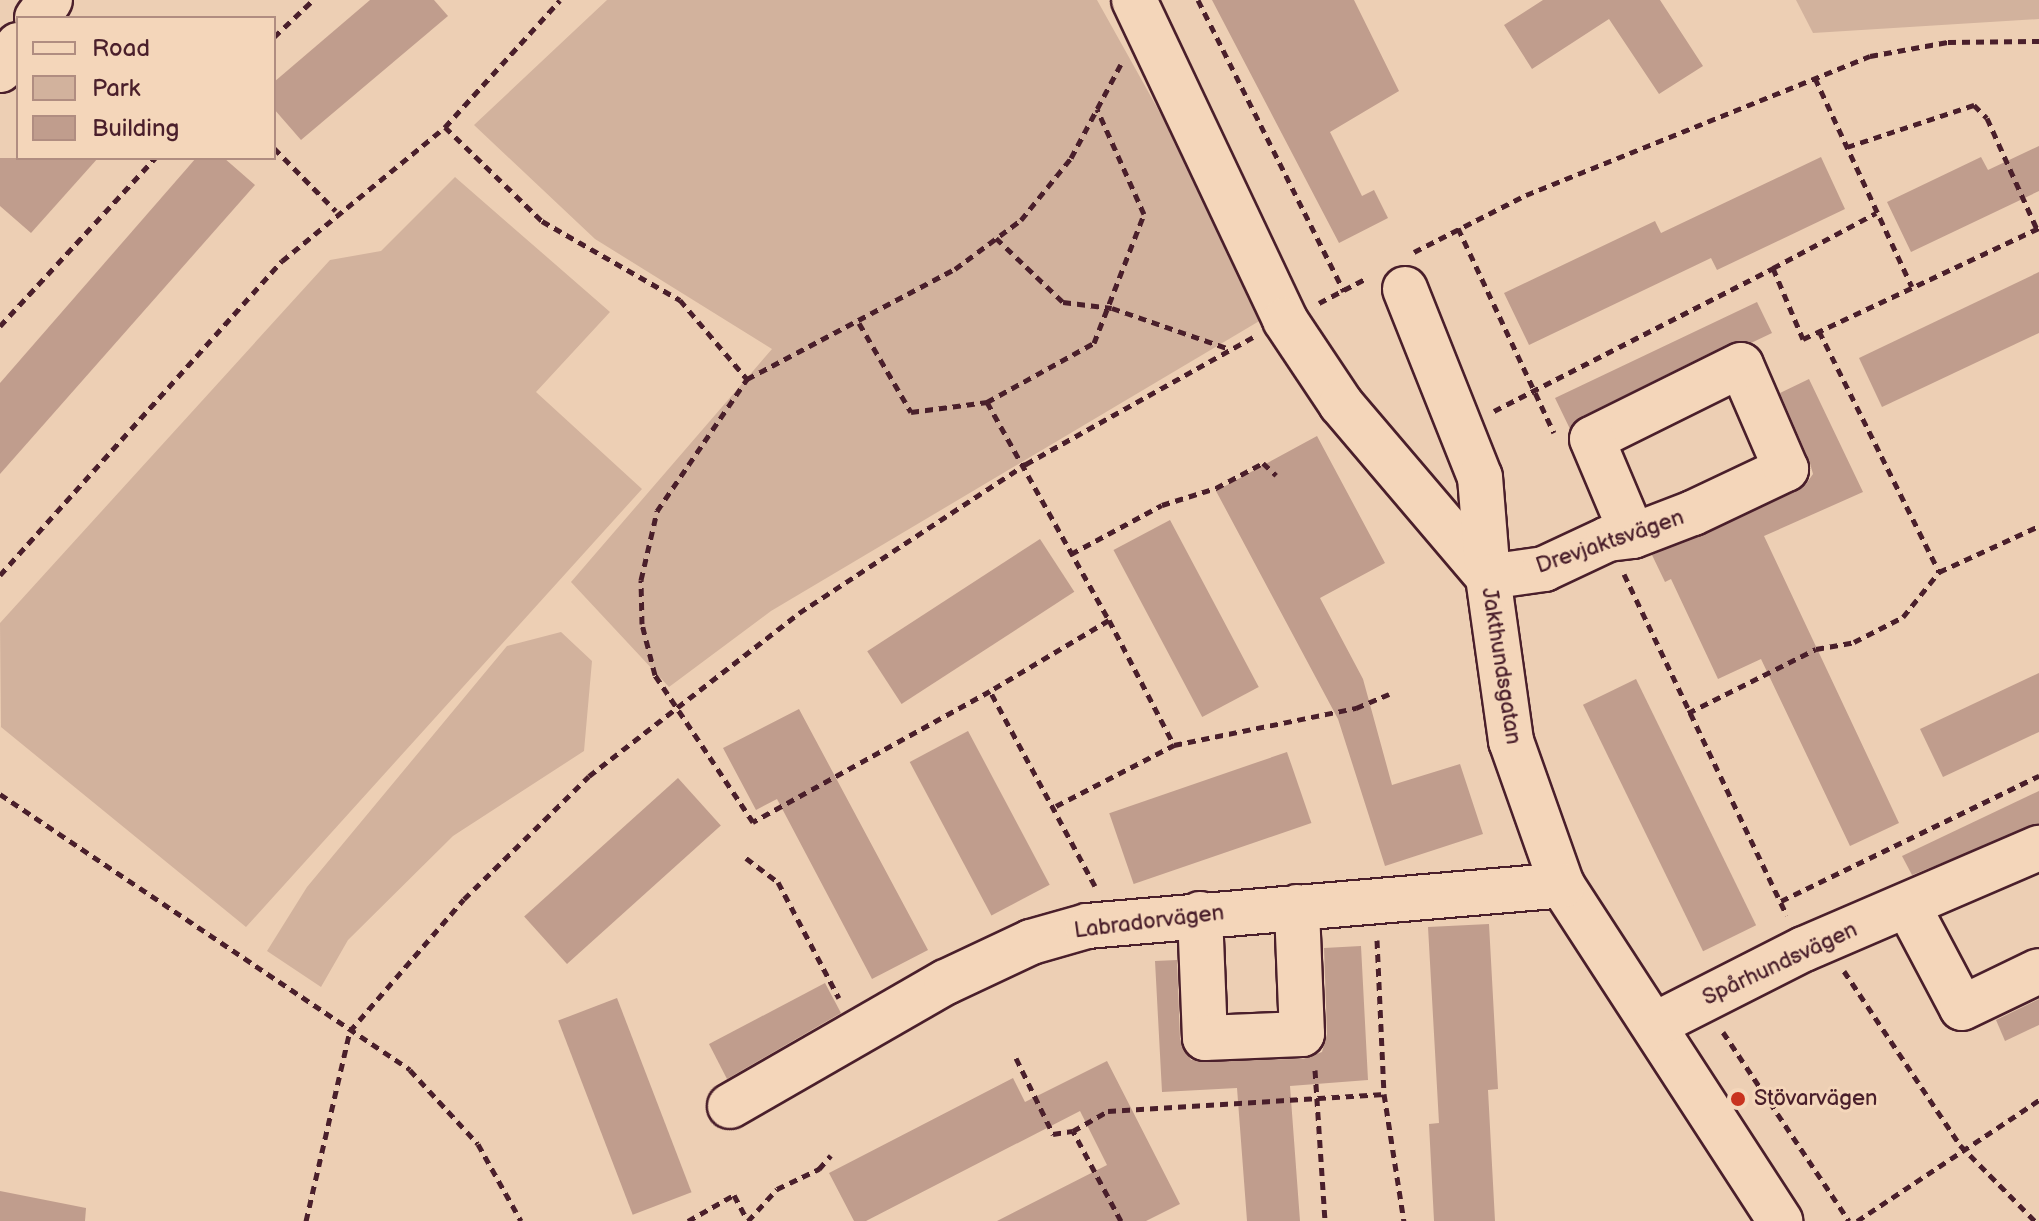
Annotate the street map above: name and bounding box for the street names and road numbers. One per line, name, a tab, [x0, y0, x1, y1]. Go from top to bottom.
street label: Drevjaktsvägen	[1533, 504, 1687, 580]
street label: Jakthundsgatan	[1476, 586, 1526, 746]
street label: Labradorvägen	[1073, 900, 1225, 944]
street label: Spårhundsvägen	[1698, 917, 1862, 1011]

